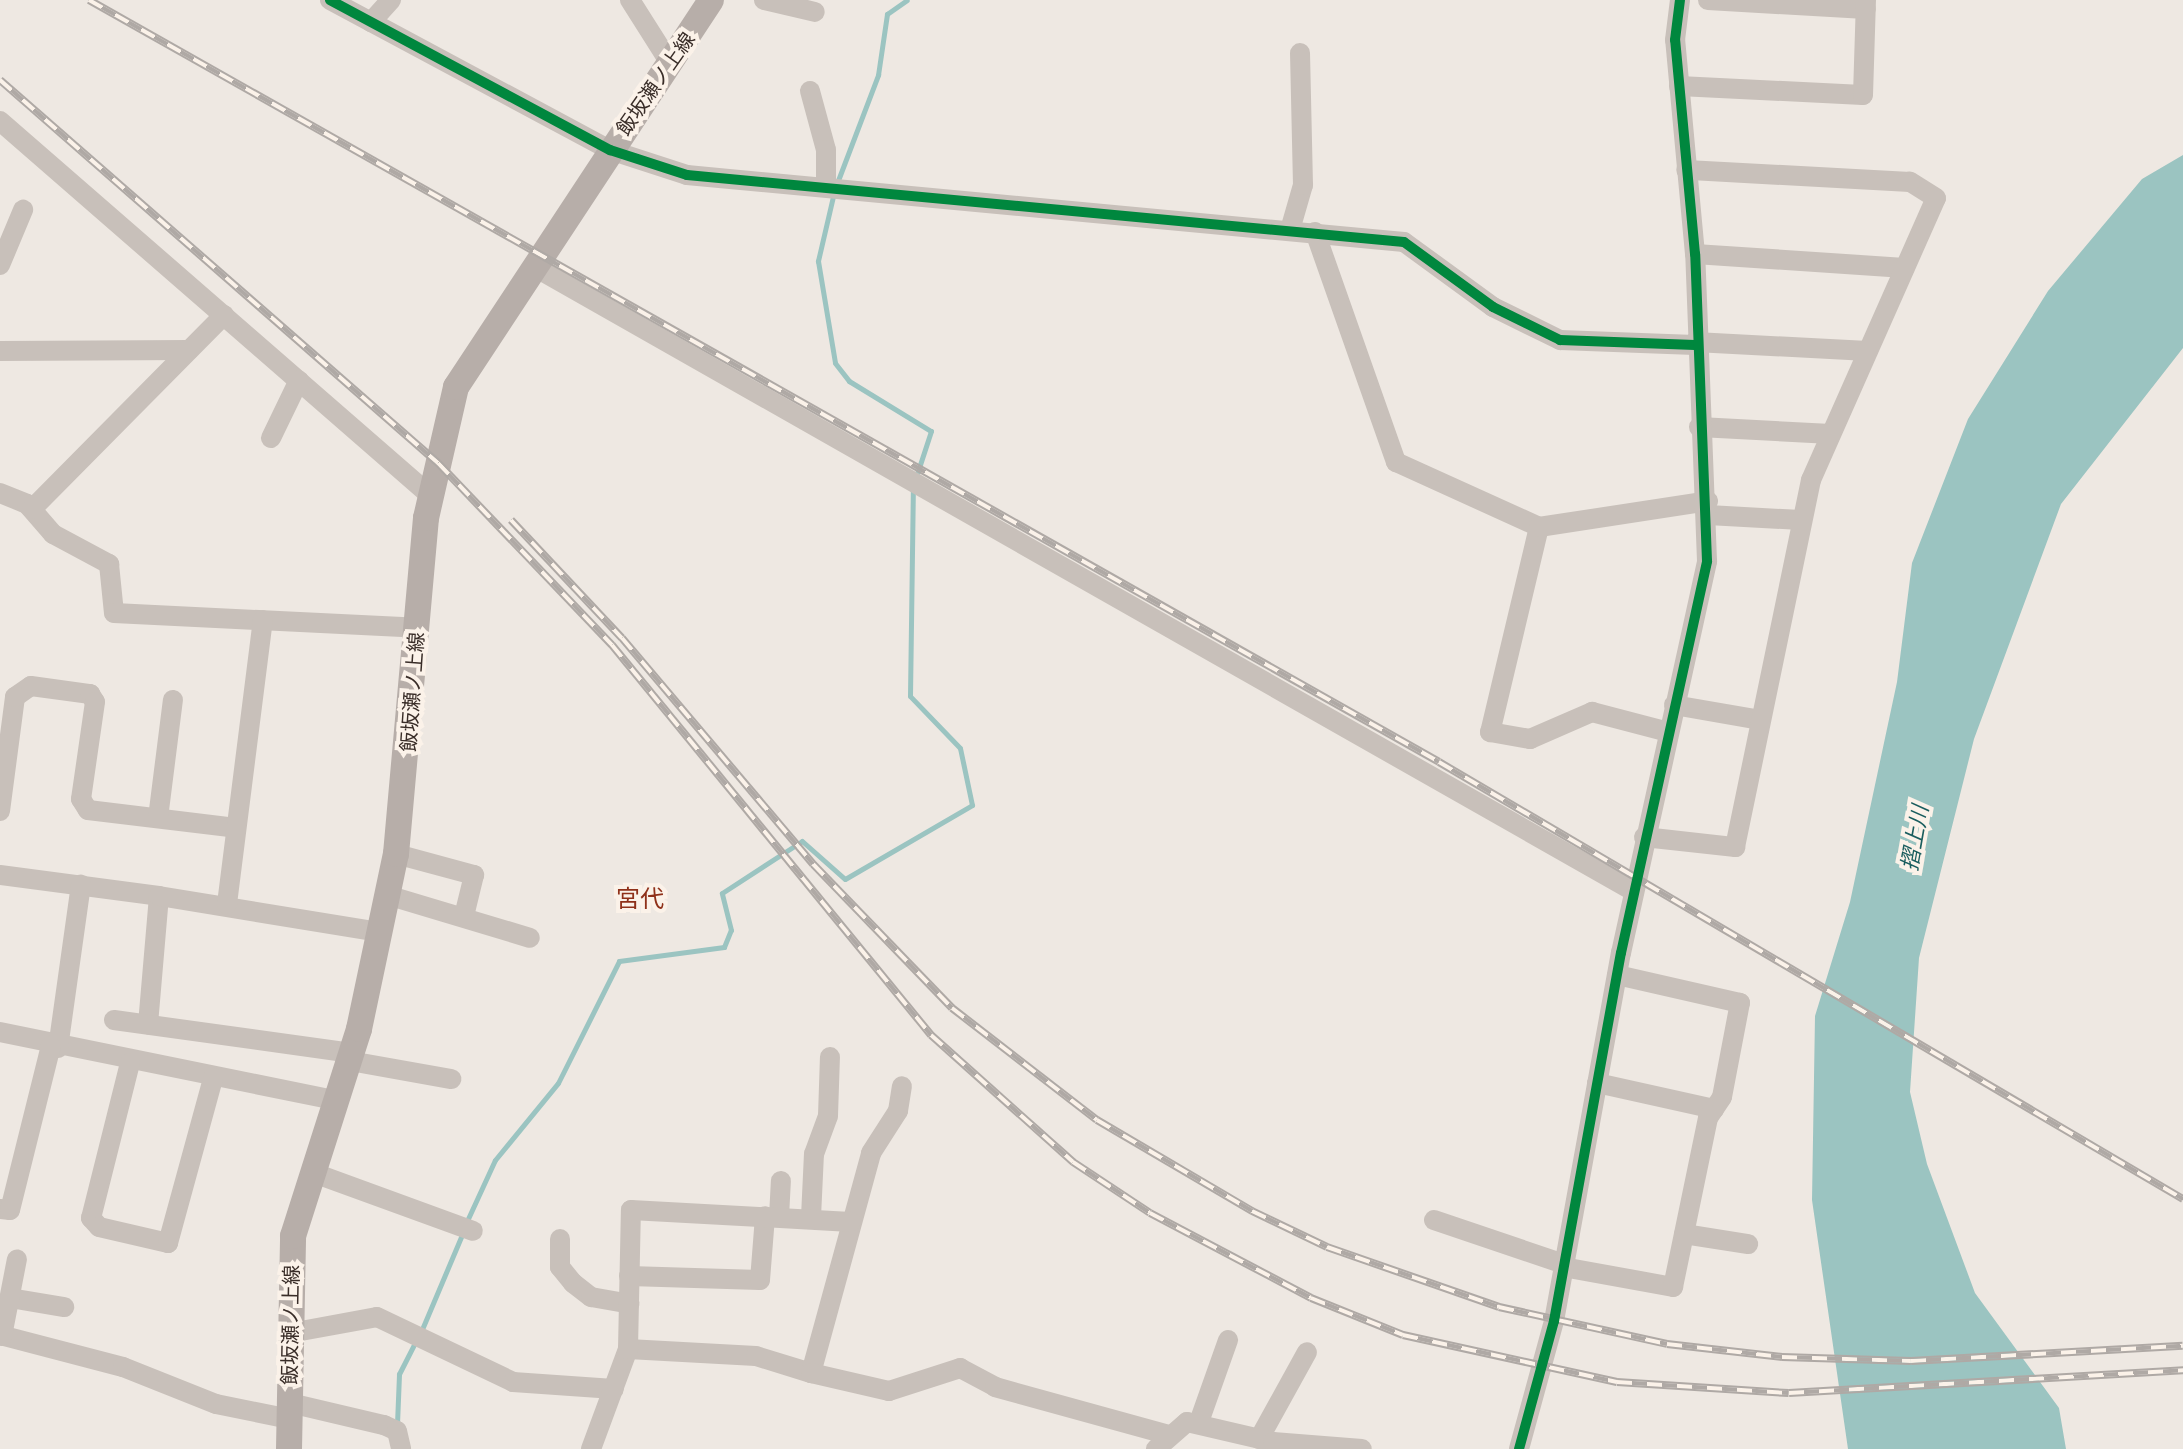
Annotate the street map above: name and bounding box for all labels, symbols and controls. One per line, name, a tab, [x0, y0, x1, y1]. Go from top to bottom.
street label: 飯坂瀬ノ上線	[612, 28, 700, 140]
street label: 飯坂瀬ノ上線	[397, 631, 429, 753]
water label: 摺上川	[1896, 803, 1934, 873]
district label: 宮代	[616, 885, 664, 913]
street label: 飯坂瀬ノ上線	[278, 1265, 304, 1385]

